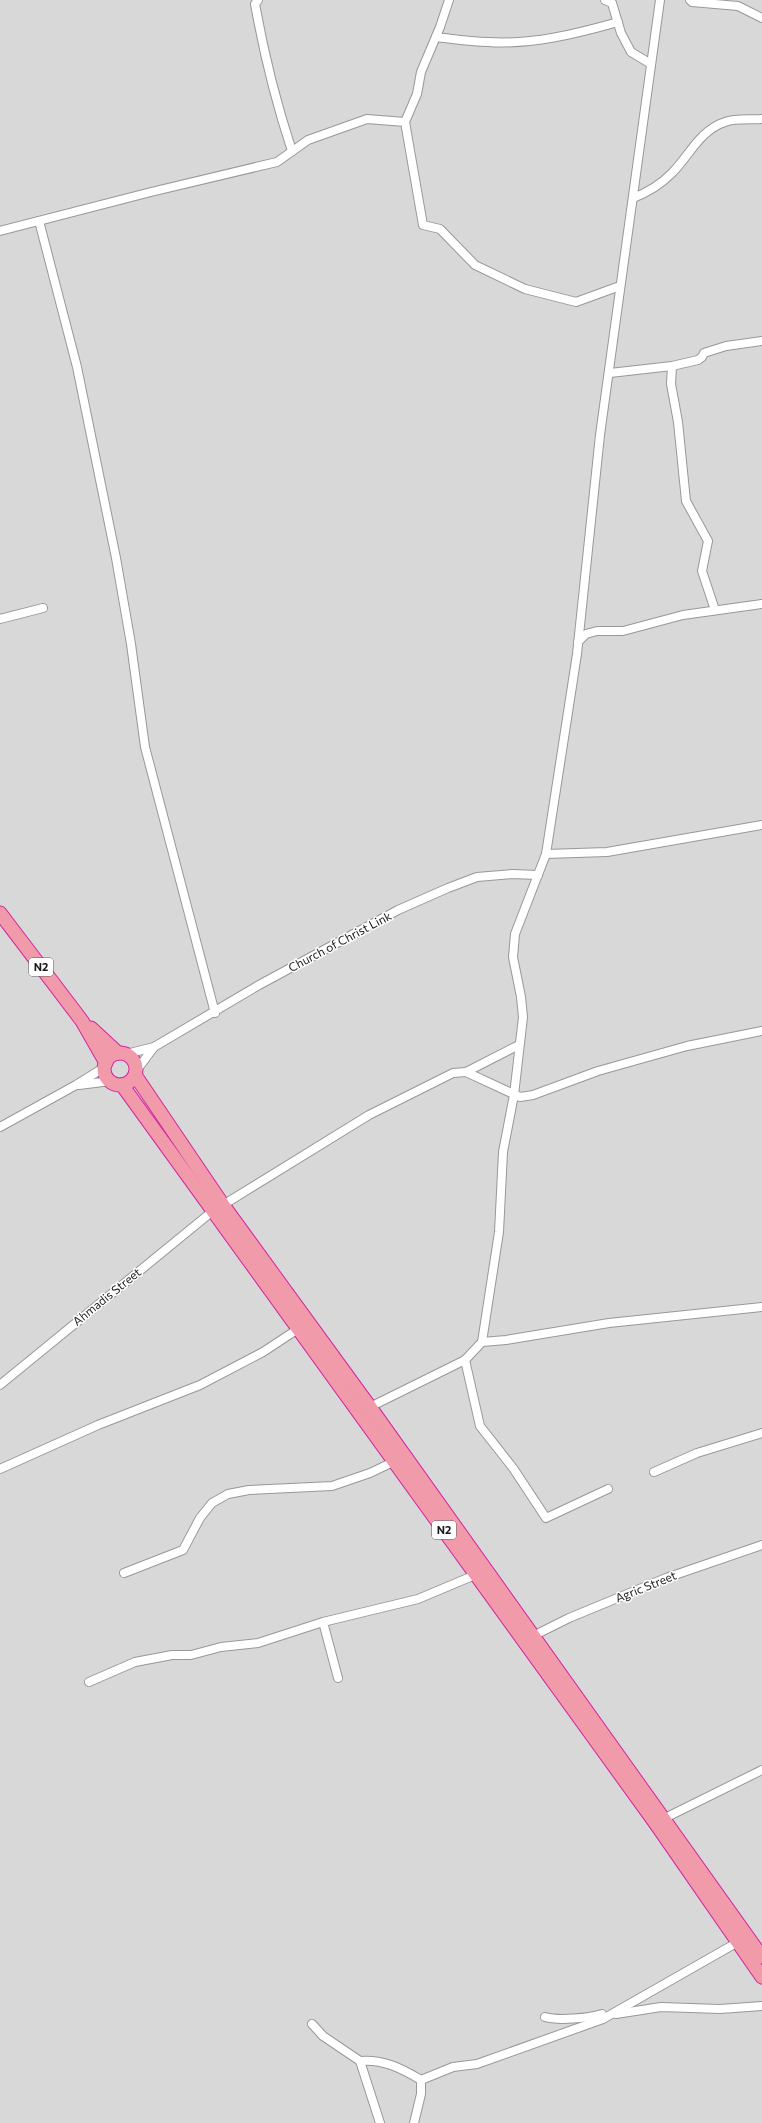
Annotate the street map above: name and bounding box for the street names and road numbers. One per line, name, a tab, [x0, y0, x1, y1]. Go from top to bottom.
street label: Church of Christ Link	[286, 908, 394, 974]
road number: N2	[29, 958, 53, 976]
street label: Ahmadis Street	[69, 1264, 143, 1328]
road number: N2	[432, 1521, 456, 1539]
street label: Agric Street	[613, 1567, 678, 1605]

